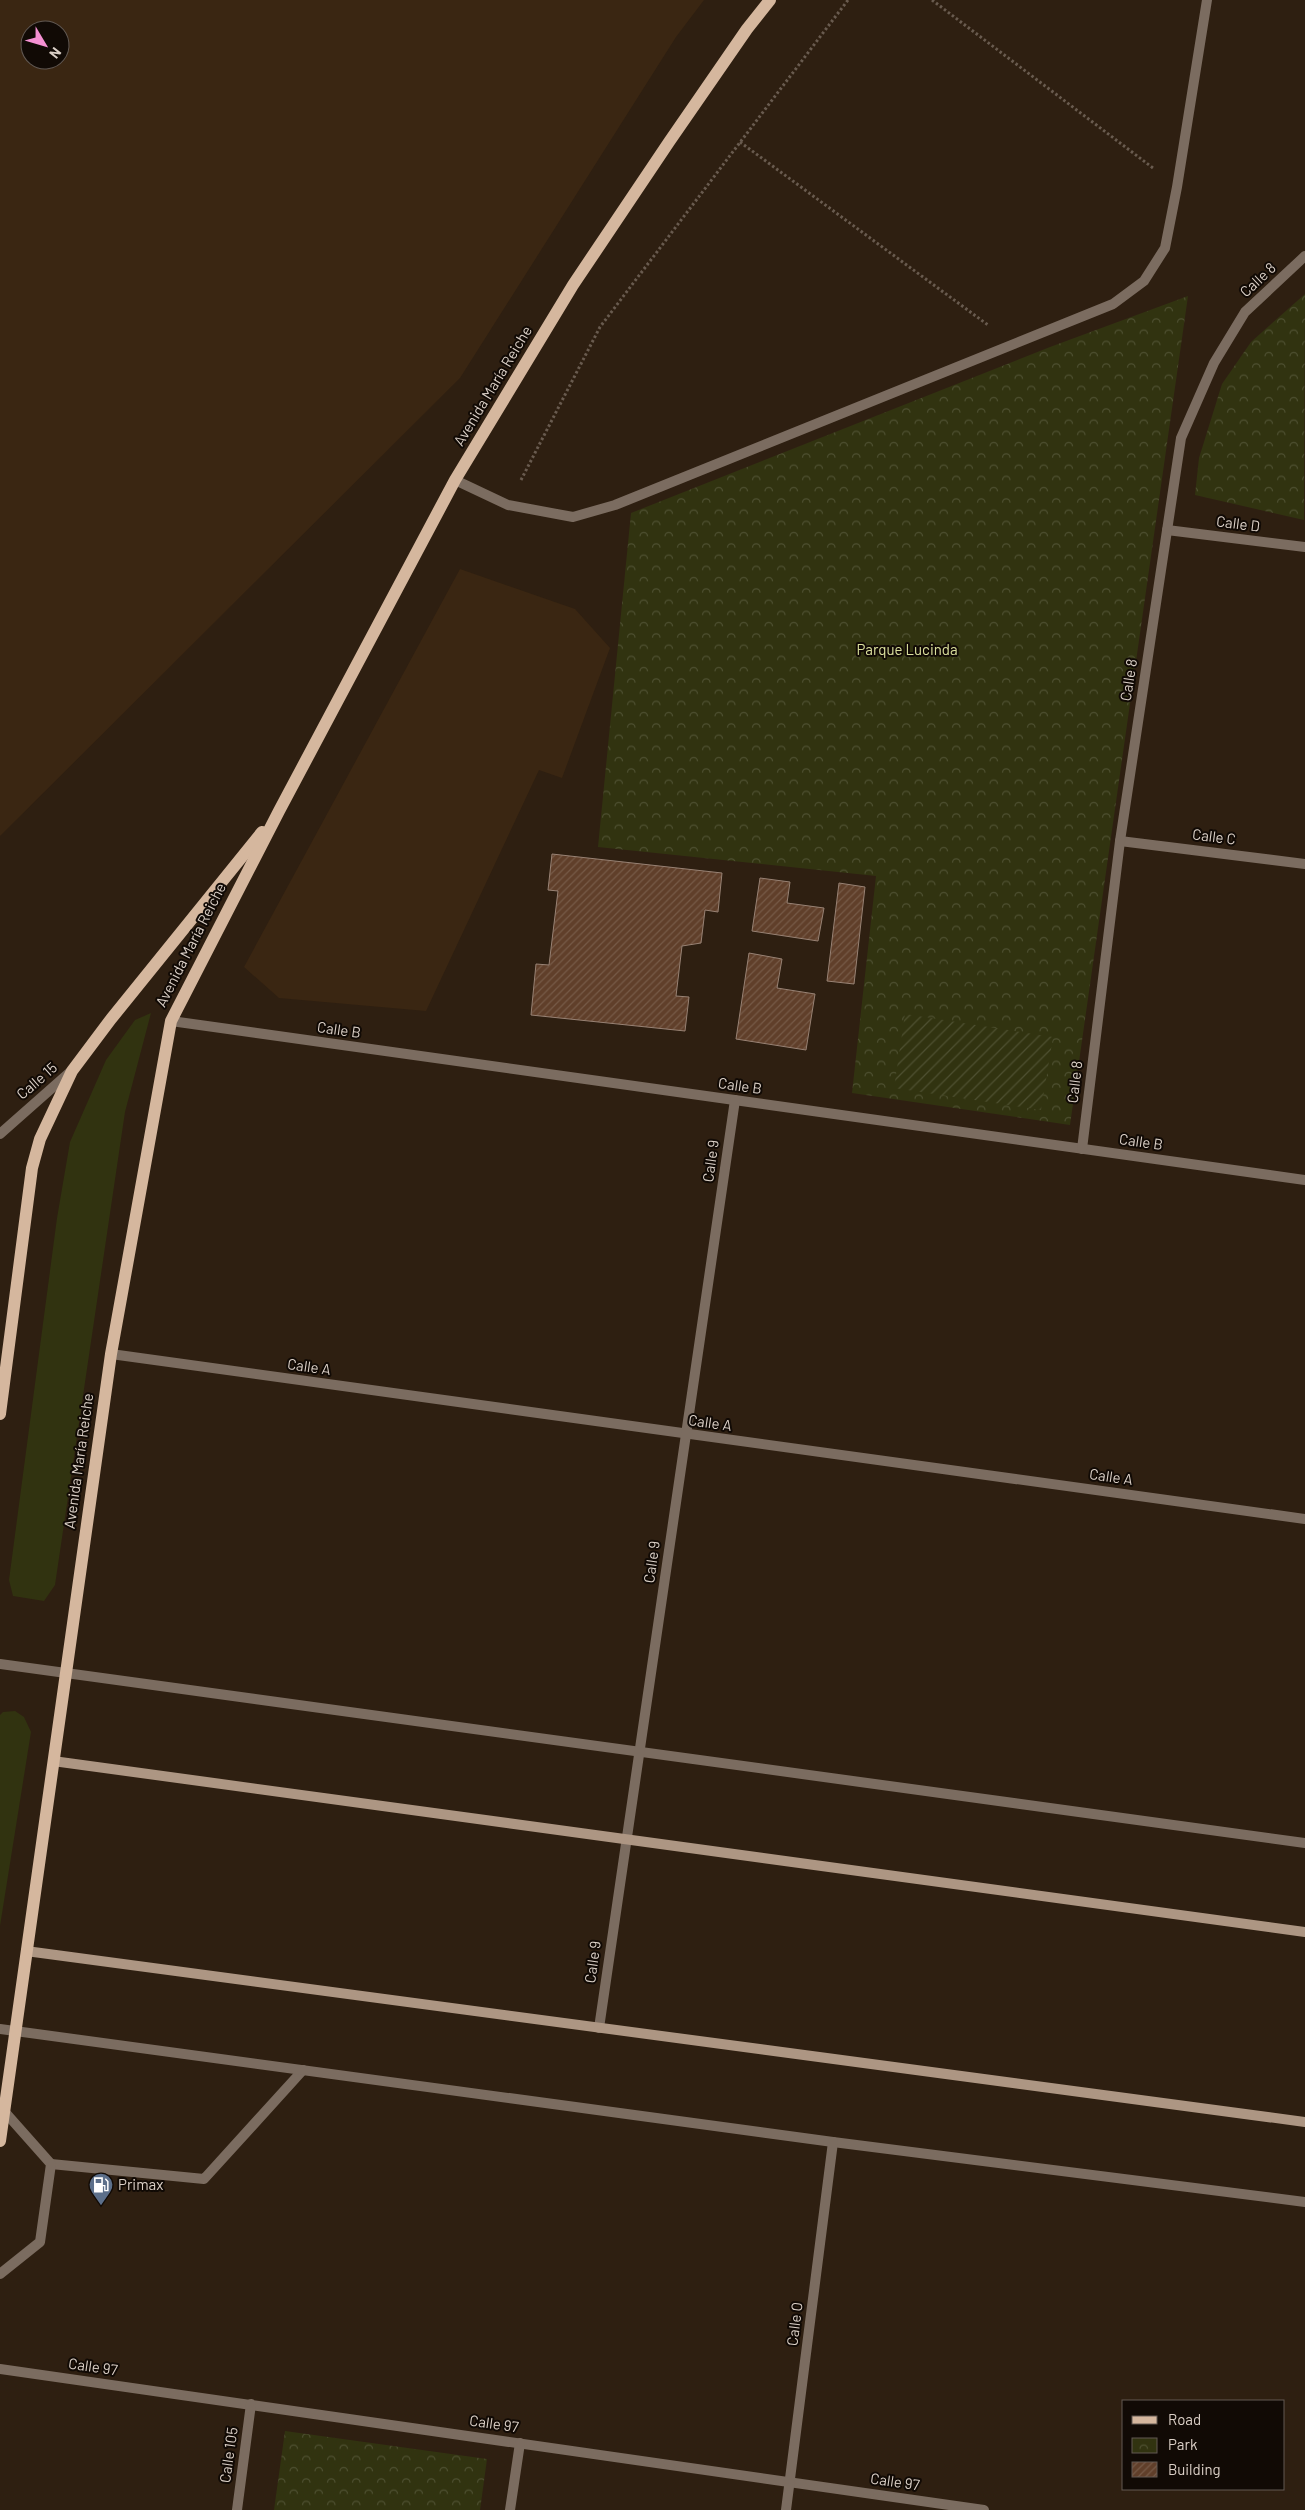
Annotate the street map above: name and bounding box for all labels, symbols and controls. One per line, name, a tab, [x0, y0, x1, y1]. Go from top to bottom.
north arrow	[20, 20, 70, 70]
text: N	[46, 44, 65, 62]
street label: Calle 8	[1236, 258, 1279, 300]
street label: Avenida María Reiche	[449, 322, 535, 449]
street label: Calle D	[1215, 511, 1261, 535]
park label: Parque Lucinda	[856, 640, 958, 658]
street label: Calle 8	[1116, 658, 1140, 702]
street label: Calle C	[1191, 824, 1237, 848]
street label: Avenida María Reiche	[151, 880, 229, 1010]
street label: Calle B	[316, 1017, 362, 1041]
street label: Calle 15	[13, 1058, 60, 1103]
street label: Calle 8	[1062, 1060, 1086, 1104]
street label: Calle B	[717, 1073, 763, 1097]
street label: Calle B	[1118, 1129, 1164, 1153]
street label: Calle 9	[698, 1139, 722, 1183]
street label: Calle A	[286, 1354, 332, 1378]
street label: Avenida María Reiche	[60, 1392, 96, 1530]
street label: Calle A	[687, 1410, 733, 1434]
street label: Calle A	[1088, 1464, 1134, 1488]
street label: Calle 9	[639, 1540, 663, 1584]
street label: Calle 9	[580, 1940, 604, 1984]
fuel station icon: Primax	[88, 2172, 114, 2206]
place label: Primax	[118, 2175, 163, 2193]
street label: Calle O	[782, 2301, 806, 2347]
street label: Calle 97	[67, 2354, 119, 2378]
legend	[1122, 2400, 1285, 2490]
text: Road	[1168, 2410, 1201, 2428]
street label: Calle 97	[468, 2411, 520, 2435]
street label: Calle 105	[215, 2426, 241, 2484]
text: Park	[1168, 2435, 1198, 2453]
text: Building	[1168, 2460, 1221, 2478]
street label: Calle 97	[869, 2469, 921, 2493]

